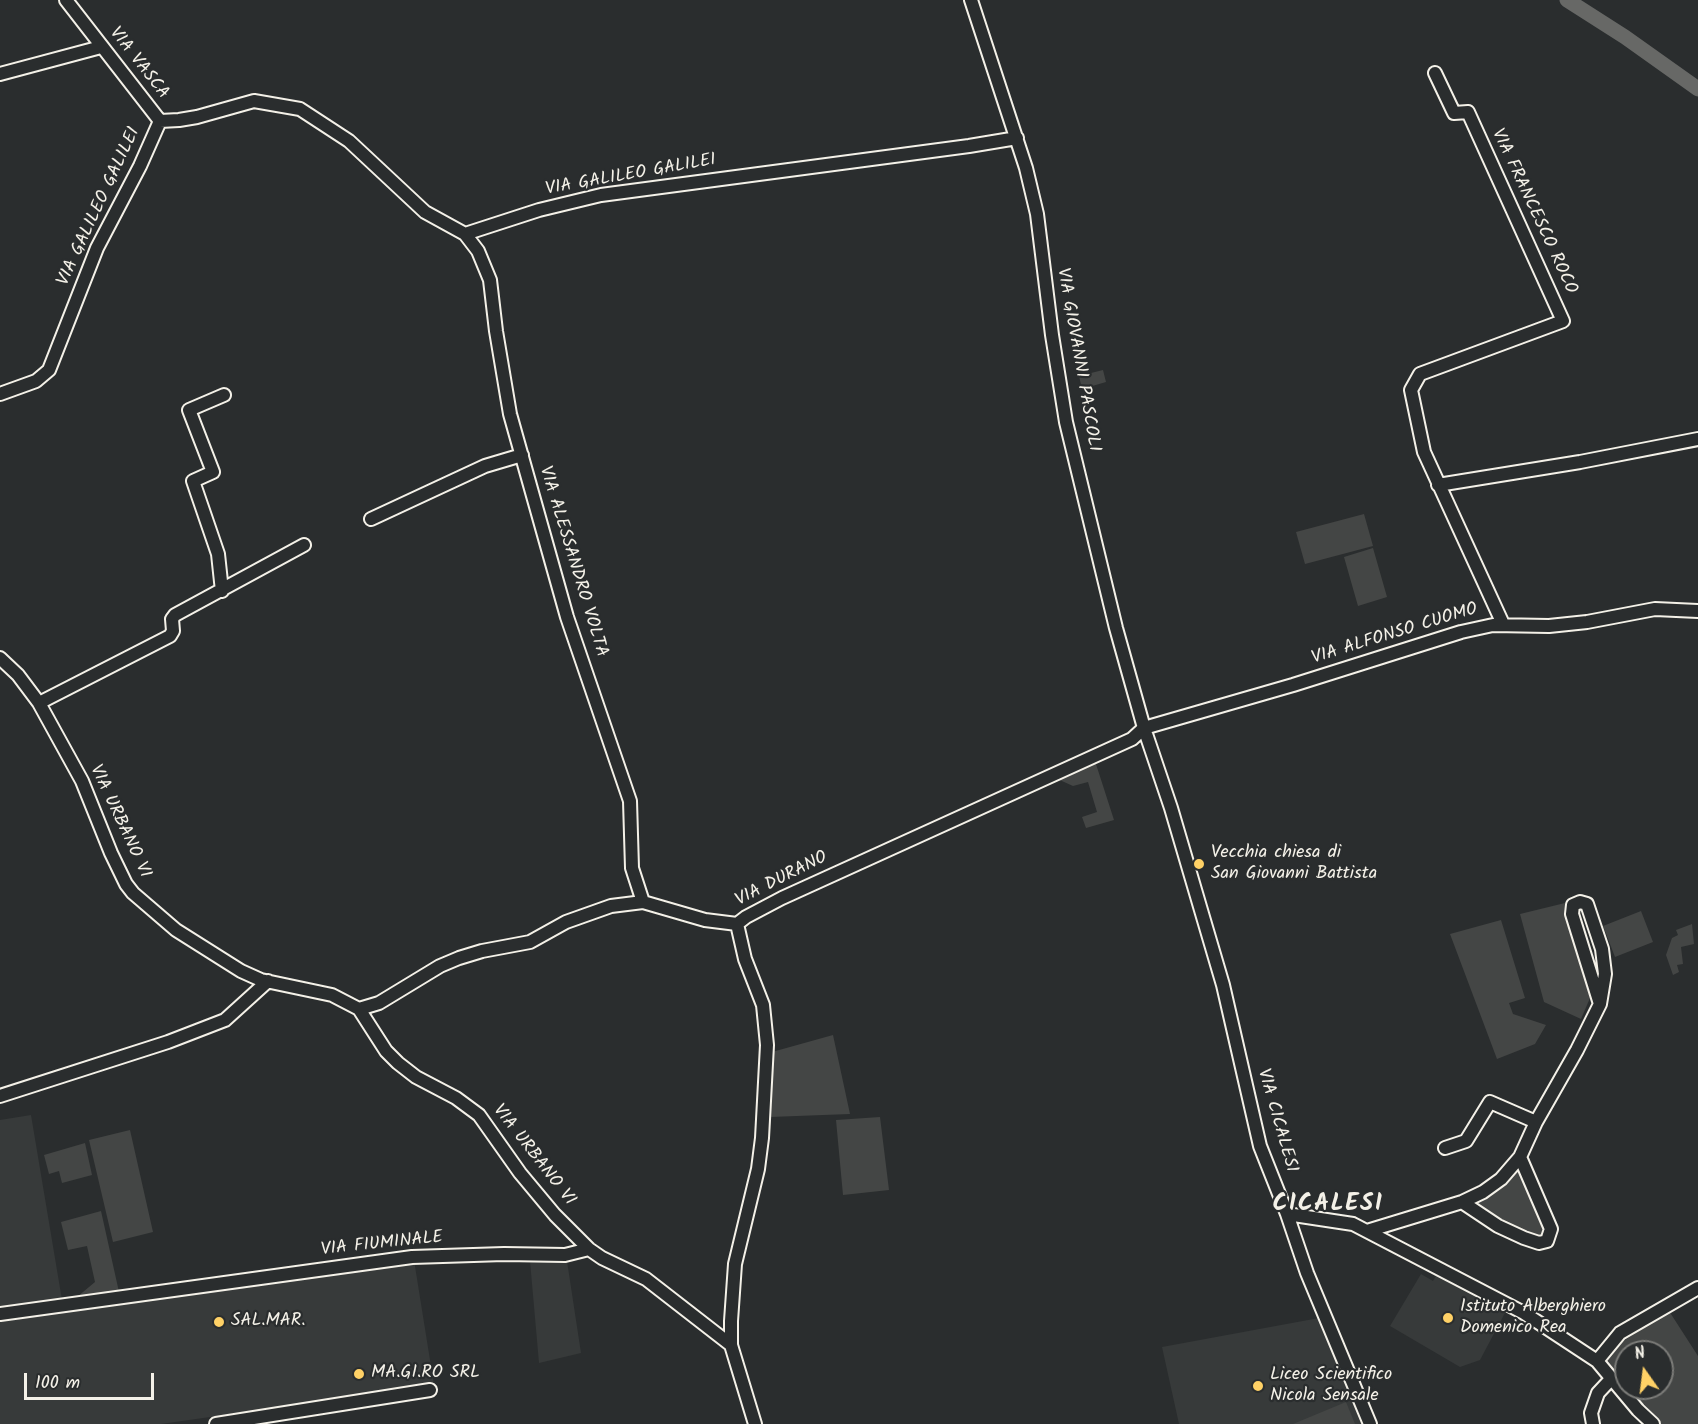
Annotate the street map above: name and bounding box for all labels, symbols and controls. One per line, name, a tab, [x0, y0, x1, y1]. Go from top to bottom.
street label: VIA VASCA	[103, 24, 173, 104]
street label: VIA GALILEO GALILEI	[54, 124, 146, 290]
street label: VIA FRANCESCO ROCO	[1485, 126, 1581, 298]
street label: VIA GALILEO GALILEI	[544, 150, 718, 202]
street label: VIA GIOVANNI PASCOLI	[1050, 266, 1104, 454]
street label: VIA ALESSANDRO VOLTA	[533, 464, 611, 660]
street label: VIA ALFONSO CUOMO	[1309, 599, 1481, 671]
street label: VIA URBANO VI	[83, 762, 155, 882]
place label: Vecchia chiesa di San Giovanni Battista	[1211, 843, 1377, 886]
street label: VIA DURANO	[732, 848, 832, 912]
marker: Vecchia chiesa di San Giovanni Battista	[1192, 857, 1206, 871]
street label: VIA CICALESI	[1251, 1067, 1301, 1175]
street label: VIA URBANO VI	[487, 1101, 579, 1211]
district label: CICALESI	[1272, 1192, 1384, 1220]
street label: VIA FIUMINALE	[320, 1228, 444, 1262]
place label: Istituto Alberghiero Domenico Rea	[1460, 1297, 1606, 1340]
place label: SAL.MAR.	[231, 1311, 306, 1333]
marker: Istituto Alberghiero Domenico Rea	[1441, 1311, 1455, 1325]
marker: SAL.MAR.	[212, 1315, 226, 1329]
north arrow	[1614, 1340, 1674, 1400]
text: N	[1632, 1341, 1648, 1367]
scale bar	[27, 1361, 158, 1399]
place label: MA.GI.RO SRL	[371, 1363, 480, 1385]
place label: Liceo Scientifico Nicola Sensale	[1270, 1365, 1392, 1408]
marker: MA.GI.RO SRL	[352, 1367, 366, 1381]
text: 100 m	[35, 1369, 80, 1398]
marker: Liceo Scientifico Nicola Sensale	[1251, 1379, 1265, 1393]

